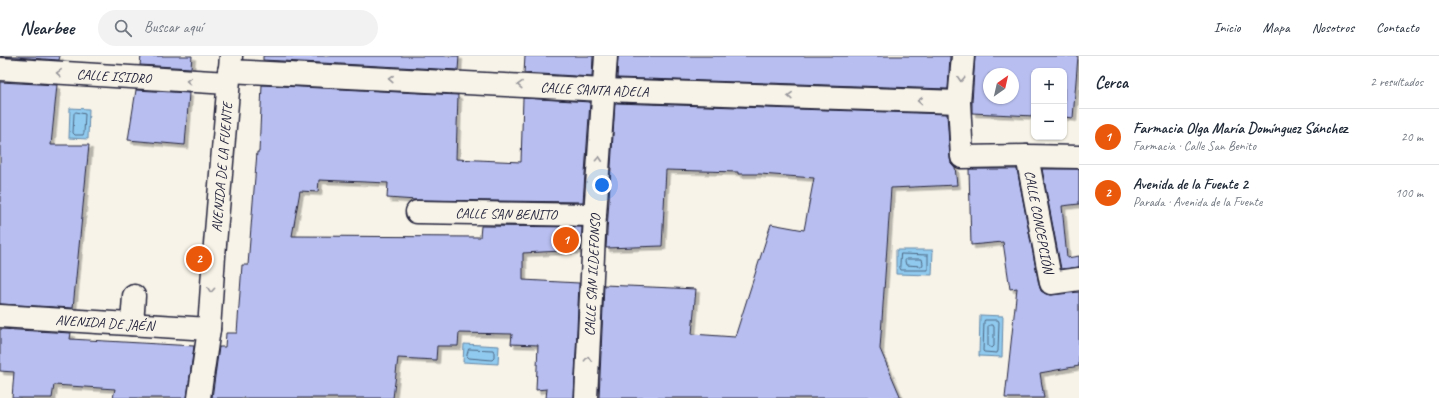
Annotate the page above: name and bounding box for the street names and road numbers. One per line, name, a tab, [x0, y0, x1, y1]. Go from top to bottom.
street label: CALLE ISIDRO	[76, 66, 153, 87]
street label: CALLE SANTA ADELA	[540, 79, 650, 101]
street label: AVENIDA DE LA FUENTE	[208, 99, 236, 233]
street label: CALLE CONCEPCIÓN	[1021, 169, 1057, 277]
street label: CALLE SAN BENITO	[455, 205, 559, 223]
street label: CALLE SAN ILDEFONSO	[581, 212, 604, 336]
street label: AVENIDA DE JAÉN	[55, 311, 157, 335]

